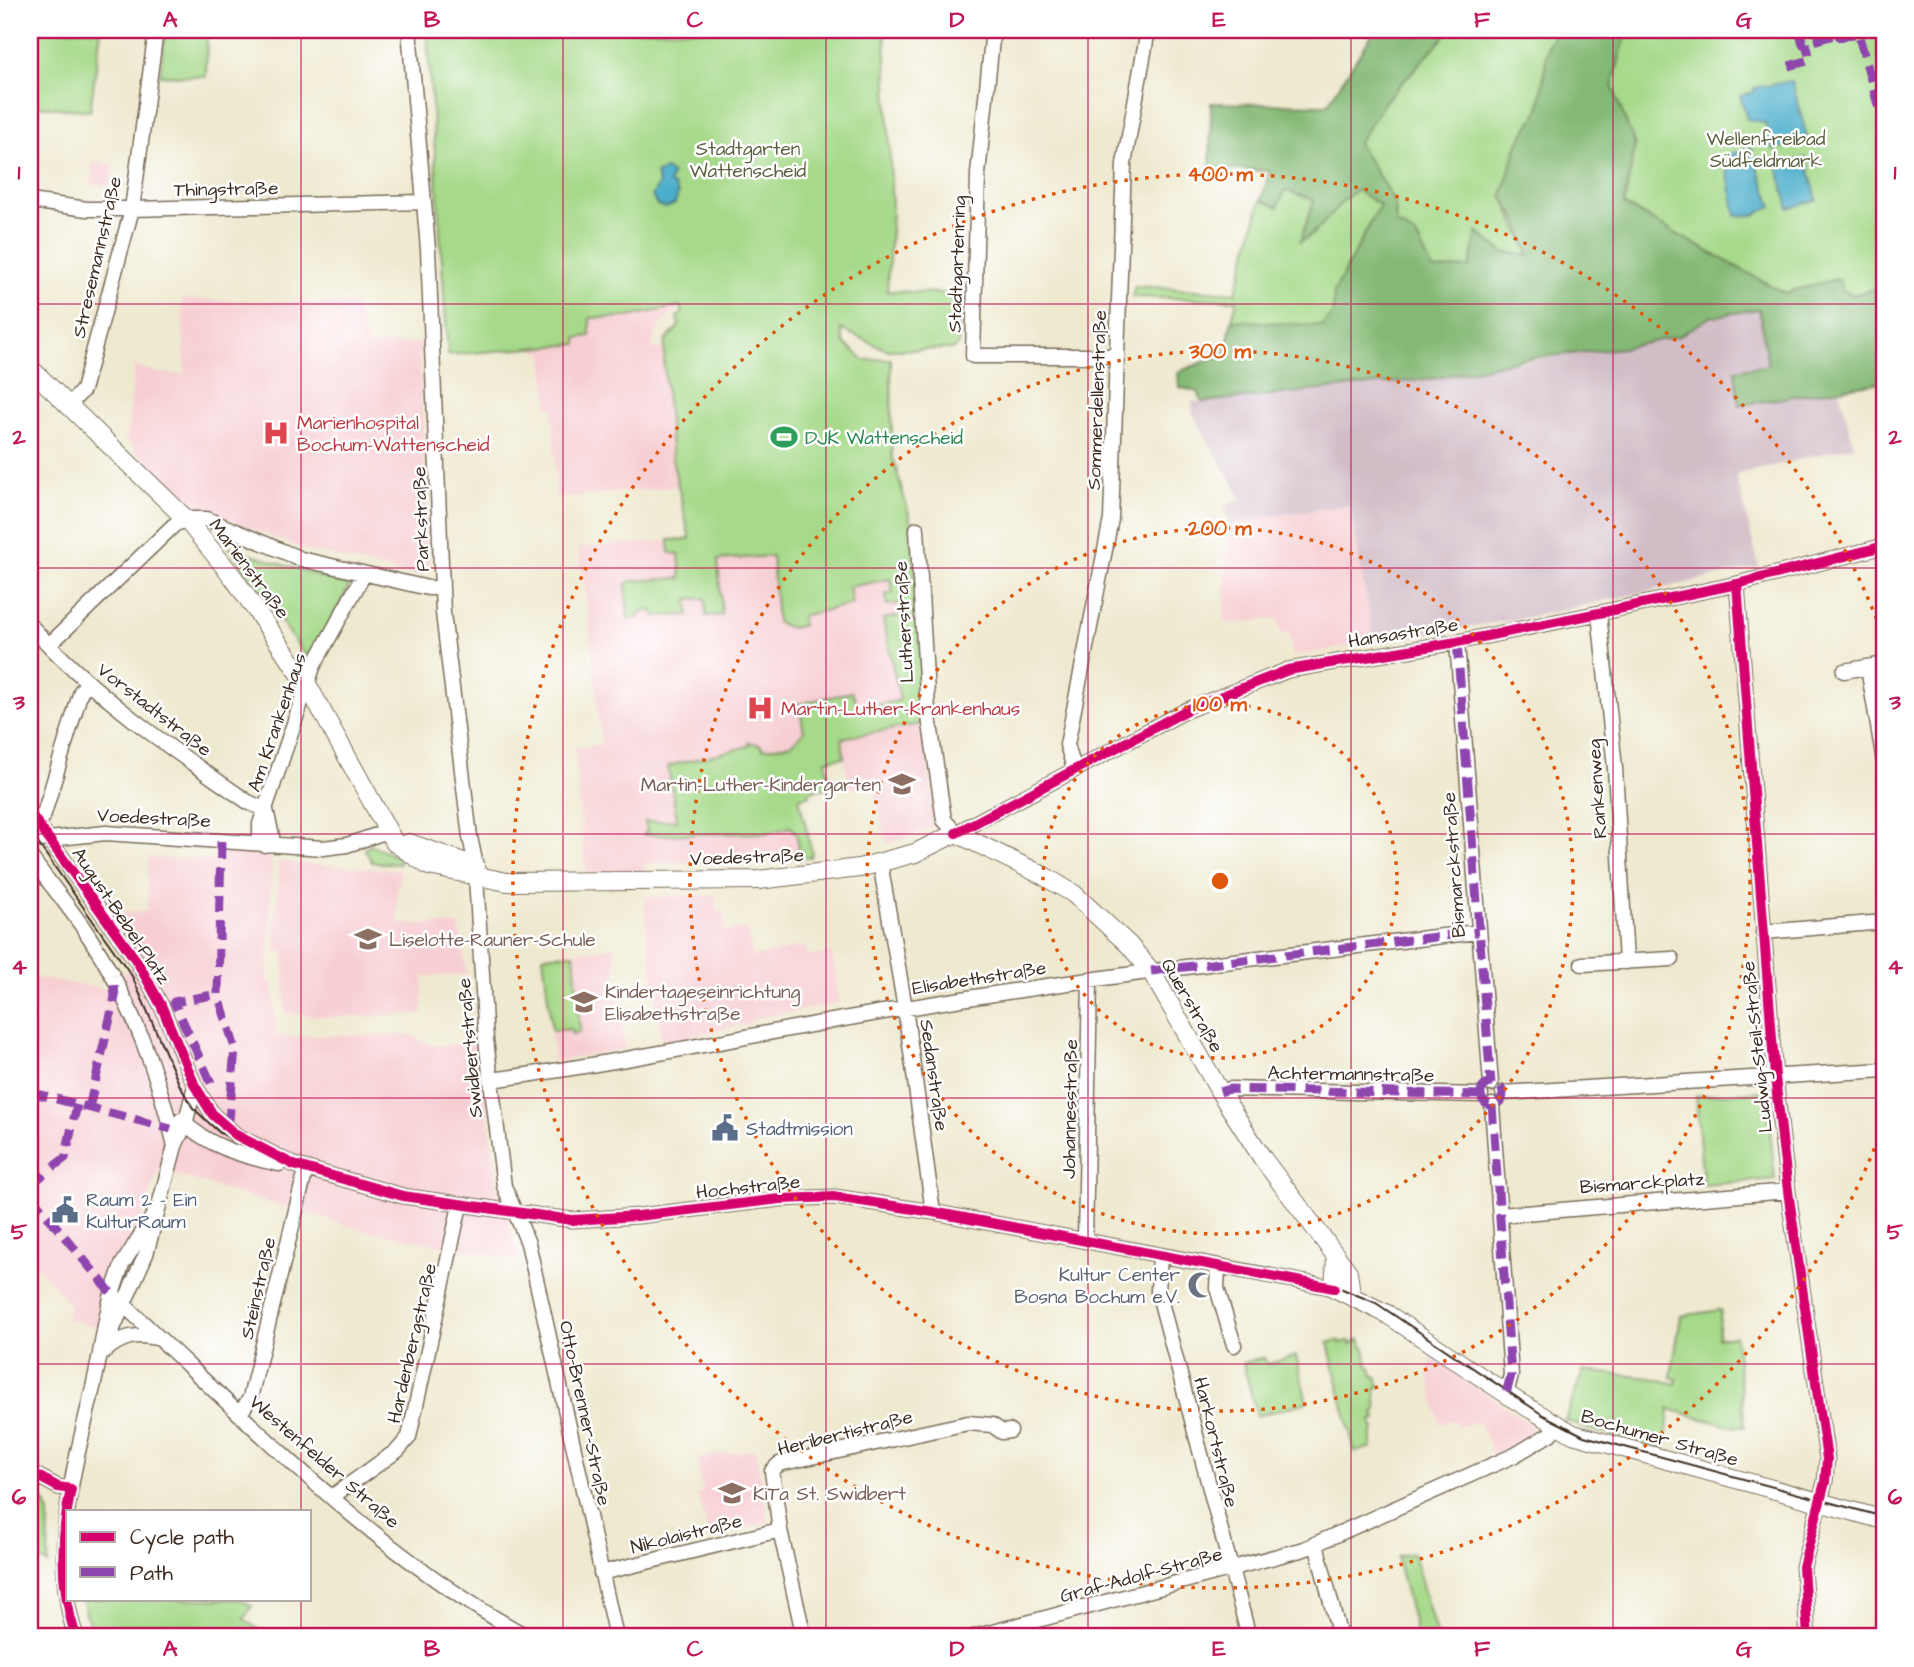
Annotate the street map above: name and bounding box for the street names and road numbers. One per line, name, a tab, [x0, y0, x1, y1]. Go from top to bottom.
street label: Stresemannstraße	[66, 174, 129, 341]
street label: Thingstraße	[174, 175, 279, 205]
street label: Stadtgartenring	[942, 195, 974, 333]
street label: Sommerdellenstraße	[1081, 310, 1114, 491]
street label: Parkstraße	[406, 466, 437, 572]
street label: Marienstraße	[202, 513, 296, 625]
street label: Lutherstraße	[888, 560, 921, 683]
street label: Hansastraße	[1346, 611, 1460, 655]
street label: Am Krankenhaus	[241, 649, 314, 796]
street label: Vorstadtstraße	[91, 657, 217, 763]
street label: Rankenweg	[1581, 738, 1615, 840]
street label: Bismarckstraße	[1436, 791, 1473, 939]
street label: Voedestraße	[96, 802, 212, 835]
street label: August-Bebel-Platz	[64, 842, 177, 991]
street label: Voedestraße	[690, 842, 805, 873]
street label: Querstraße	[1154, 953, 1230, 1058]
street label: Elisabethstraße	[910, 955, 1048, 1002]
street label: Ludwig-Steil-Straße	[1735, 960, 1781, 1134]
street label: Swidbertstraße	[451, 977, 490, 1119]
street label: Sedanstraße	[912, 1018, 955, 1133]
street label: Johannesstraße	[1056, 1039, 1085, 1179]
street label: Achtermannstraße	[1267, 1060, 1435, 1089]
street label: Bismarckplatz	[1579, 1166, 1706, 1201]
street label: Hochstraße	[695, 1169, 802, 1206]
street label: Steinstraße	[234, 1235, 283, 1342]
street label: Hardenbergstraße	[381, 1261, 445, 1426]
street label: Otto-Brenner-Straße	[552, 1318, 617, 1508]
street label: Harkortstraße	[1186, 1374, 1245, 1510]
street label: Westenfelder Straße	[243, 1389, 405, 1535]
street label: Bochumer Straße	[1578, 1403, 1741, 1474]
street label: Heribertistraße	[775, 1404, 916, 1463]
street label: Nikolaistraße	[628, 1508, 745, 1561]
street label: Graf-Adolf-Straße	[1057, 1541, 1226, 1610]

